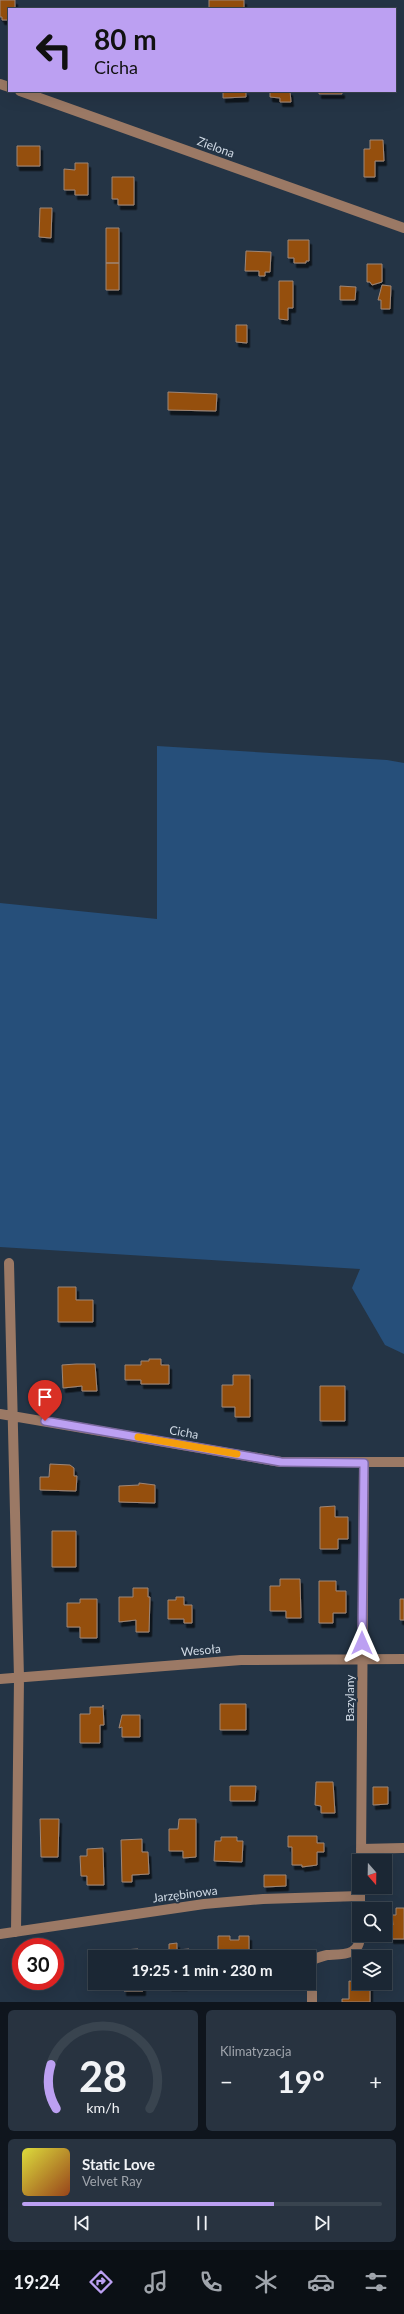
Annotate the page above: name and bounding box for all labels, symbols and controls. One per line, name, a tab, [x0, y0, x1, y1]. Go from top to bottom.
text: 80 m	[94, 22, 157, 56]
icon: left	[28, 24, 80, 76]
text: Cicha	[94, 56, 138, 78]
street label: Zielona	[195, 133, 237, 161]
pin	[28, 1380, 62, 1421]
icon: arrive	[34, 1386, 56, 1408]
street label: Cicha	[168, 1422, 200, 1442]
position arrow	[341, 1622, 383, 1664]
street label: Wesoła	[181, 1641, 221, 1659]
street label: Bazylany	[342, 1674, 357, 1721]
north arrow	[352, 1854, 392, 1894]
map controls	[352, 1854, 392, 1990]
street label: Jarzębinowa	[152, 1883, 218, 1905]
button: search	[352, 1902, 392, 1942]
speed limit sign: 30	[12, 1938, 64, 1990]
button: layers	[352, 1950, 392, 1990]
text: 19:25 · 1 min · 230 m	[132, 1961, 272, 1979]
text: Klimatyzacja	[220, 2043, 291, 2059]
text: 28	[79, 2050, 127, 2100]
text: 19°	[277, 2063, 325, 2099]
text: −	[220, 2068, 233, 2095]
text: +	[369, 2068, 382, 2095]
text: km/h	[86, 2098, 120, 2115]
text: Static Love	[82, 2155, 155, 2173]
text: Velvet Ray	[82, 2173, 142, 2189]
icon: previous	[71, 2212, 93, 2234]
icon: pause	[191, 2212, 213, 2234]
icon: next	[311, 2212, 333, 2234]
icon: directions	[87, 2268, 115, 2296]
icon: music	[142, 2268, 170, 2296]
icon: phone	[197, 2268, 225, 2296]
icon: climate	[252, 2268, 280, 2296]
icon: car	[307, 2268, 335, 2296]
icon: filters	[362, 2268, 390, 2296]
text: 19:24	[14, 2271, 60, 2293]

